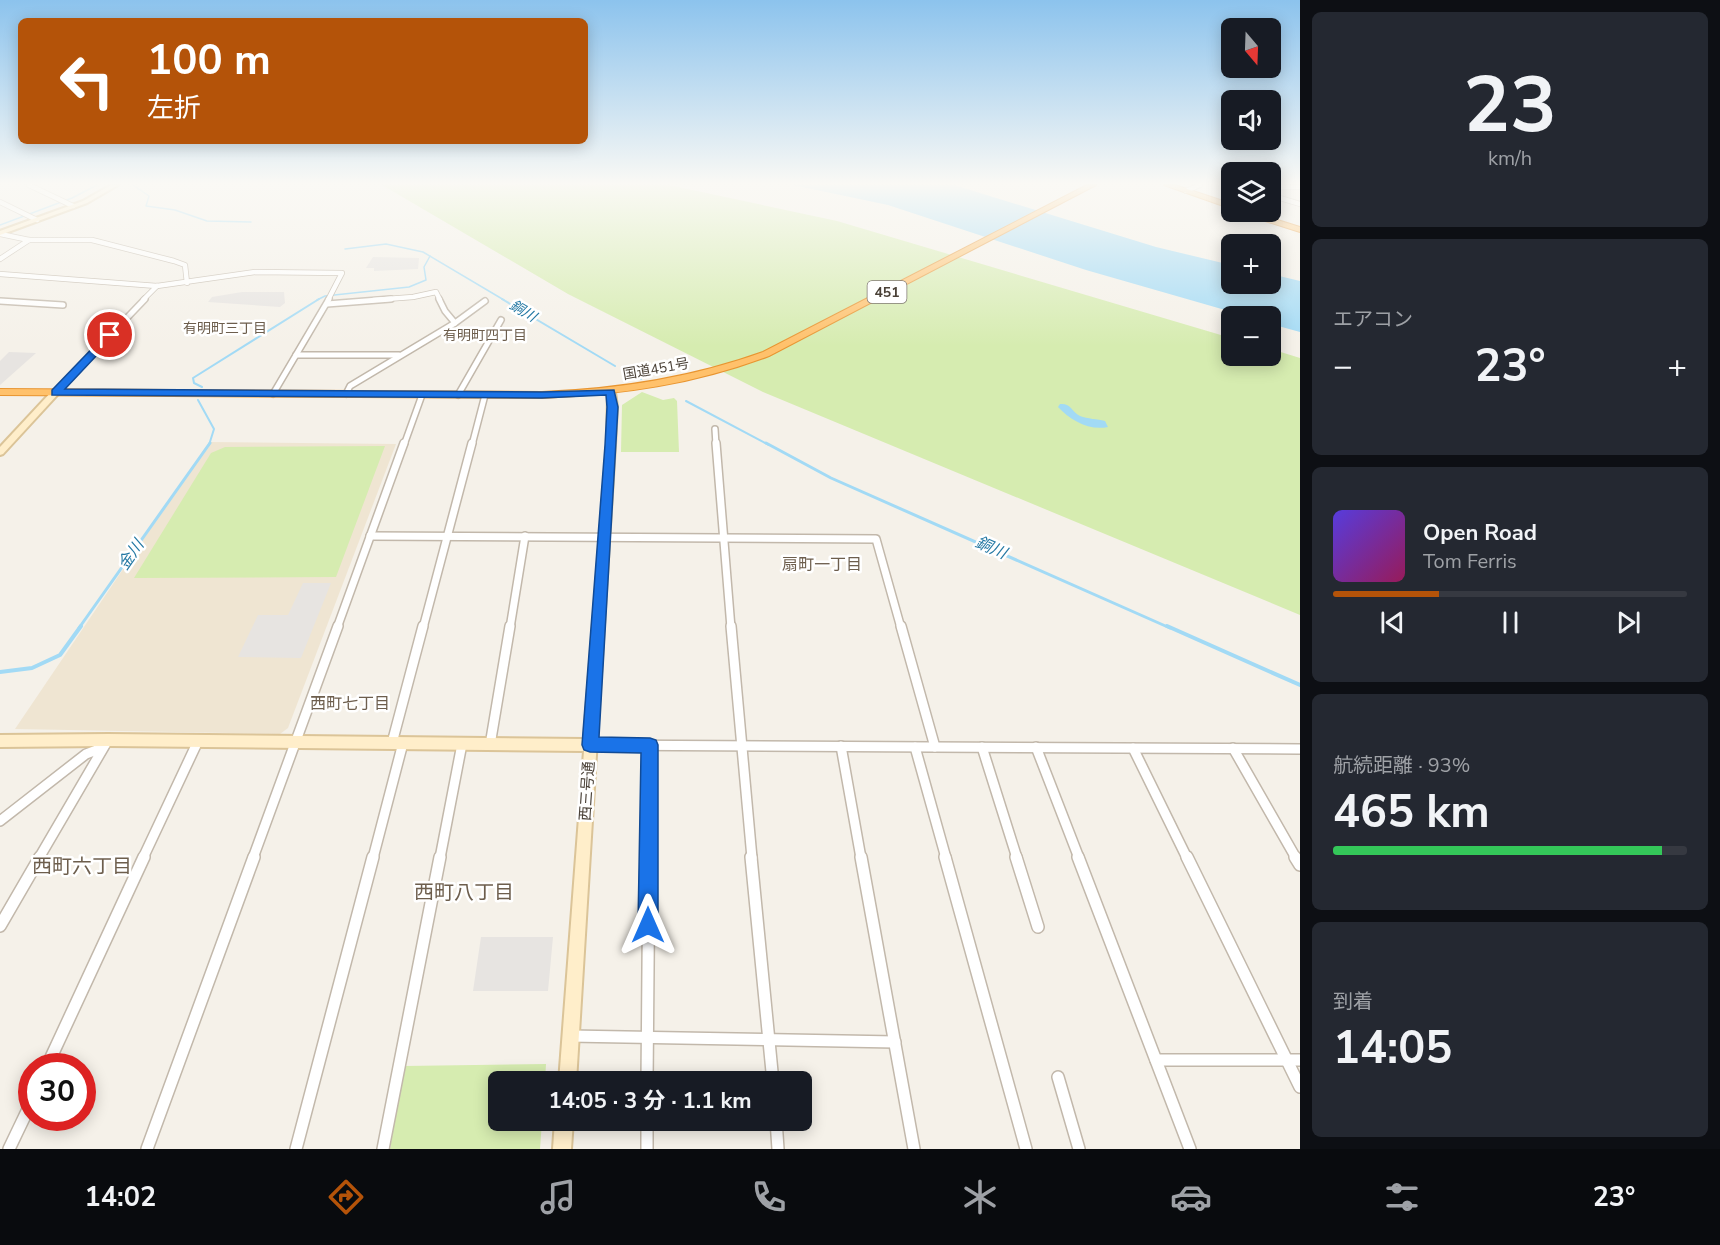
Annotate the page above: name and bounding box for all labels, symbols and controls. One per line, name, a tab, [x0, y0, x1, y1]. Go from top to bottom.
north arrow	[1221, 18, 1281, 78]
map controls	[1221, 18, 1281, 366]
text: 100 m	[147, 32, 271, 89]
icon: left	[48, 42, 126, 120]
text: 23	[1463, 52, 1557, 159]
text: 左折	[147, 90, 201, 127]
button: sound	[1221, 90, 1281, 150]
text: km/h	[1488, 145, 1532, 172]
button: layers	[1221, 162, 1281, 222]
button: +	[1221, 234, 1281, 294]
road number: 451	[868, 281, 906, 303]
water label: 銅川	[506, 296, 542, 327]
button: −	[1221, 306, 1281, 366]
text: エアコン	[1333, 306, 1413, 333]
pin	[84, 309, 135, 360]
icon: arrive	[93, 318, 126, 351]
district label: 有明町三丁目	[183, 319, 267, 338]
district label: 有明町四丁目	[443, 326, 527, 345]
text: 23°	[1474, 336, 1546, 397]
text: −	[1333, 344, 1353, 389]
text: +	[1667, 344, 1687, 389]
street label: 国道451号	[621, 354, 691, 384]
text: Open Road	[1423, 518, 1537, 548]
water label: 銅川	[972, 531, 1012, 565]
water label: 金川	[113, 534, 150, 574]
text: Tom Ferris	[1423, 548, 1517, 575]
district label: 扇町一丁目	[782, 554, 862, 576]
icon: previous	[1376, 606, 1409, 639]
icon: pause	[1494, 606, 1527, 639]
icon: next	[1612, 606, 1645, 639]
district label: 西町七丁目	[310, 693, 390, 715]
text: 航続距離 · 93%	[1333, 752, 1470, 779]
street label: 西三号通	[575, 760, 599, 822]
text: 465 km	[1333, 782, 1490, 843]
district label: 西町六丁目	[32, 853, 132, 880]
district label: 西町八丁目	[414, 879, 514, 906]
position arrow	[616, 893, 680, 957]
text: 到着	[1333, 988, 1373, 1015]
text: 14:05	[1333, 1018, 1452, 1079]
speed limit sign: 30	[18, 1053, 96, 1131]
text: 14:05 · 3 分 · 1.1 km	[549, 1086, 751, 1116]
icon: directions	[325, 1176, 367, 1218]
icon: music	[537, 1176, 579, 1218]
icon: phone	[748, 1176, 790, 1218]
icon: climate	[959, 1176, 1001, 1218]
icon: car	[1170, 1176, 1212, 1218]
icon: filters	[1381, 1176, 1423, 1218]
text: 14:02	[85, 1179, 156, 1216]
text: 23°	[1593, 1179, 1635, 1216]

